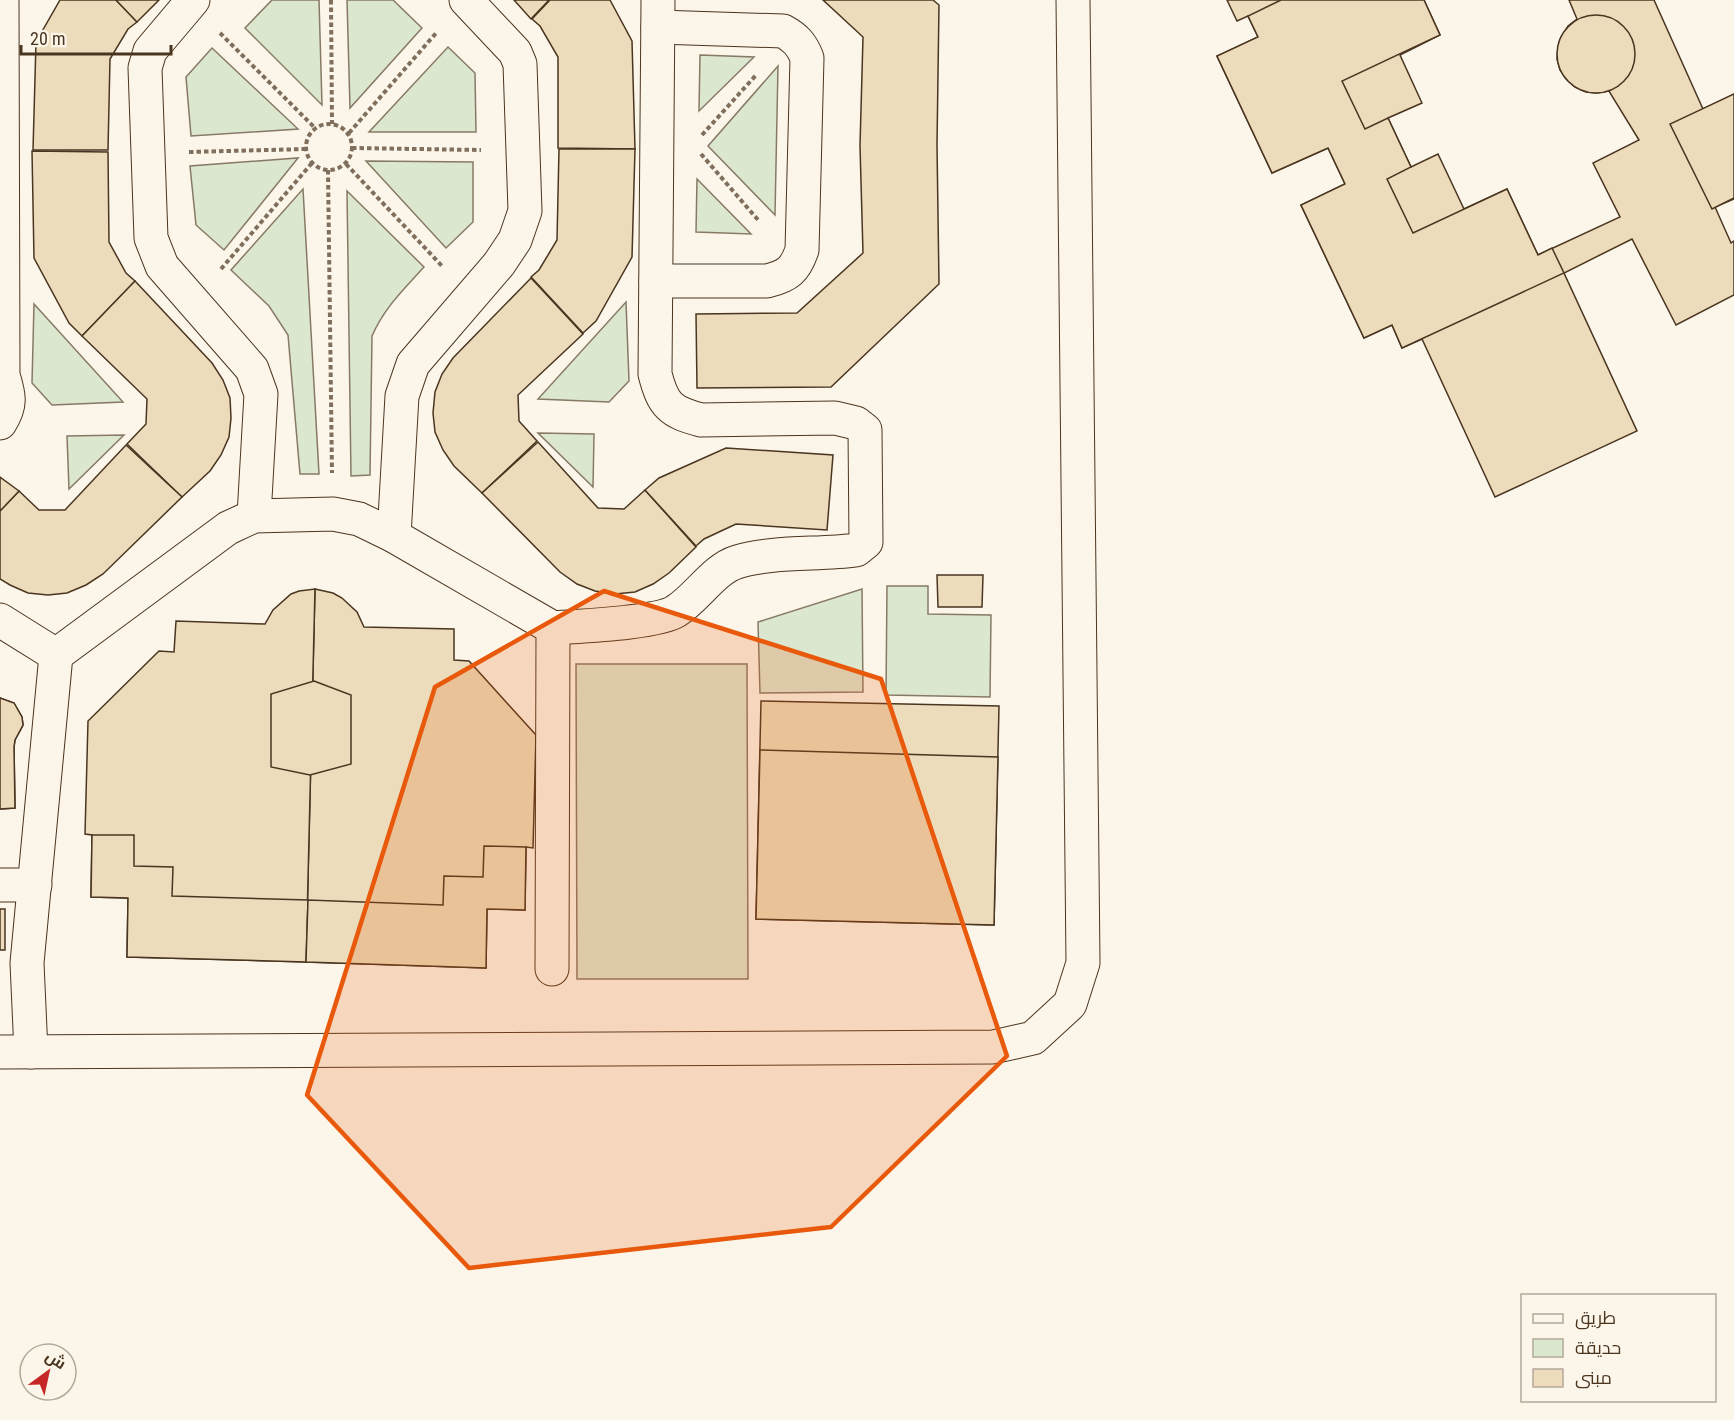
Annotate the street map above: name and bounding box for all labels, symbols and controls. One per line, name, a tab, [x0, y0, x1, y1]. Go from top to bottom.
scale bar	[21, 18, 171, 56]
text: 20 m	[30, 28, 65, 49]
legend	[1521, 1294, 1716, 1402]
text: طريق	[1575, 1307, 1616, 1330]
text: حديقة	[1575, 1337, 1621, 1358]
north arrow	[18, 1342, 78, 1402]
text: ش	[42, 1346, 70, 1373]
text: مبنى	[1575, 1367, 1612, 1389]

